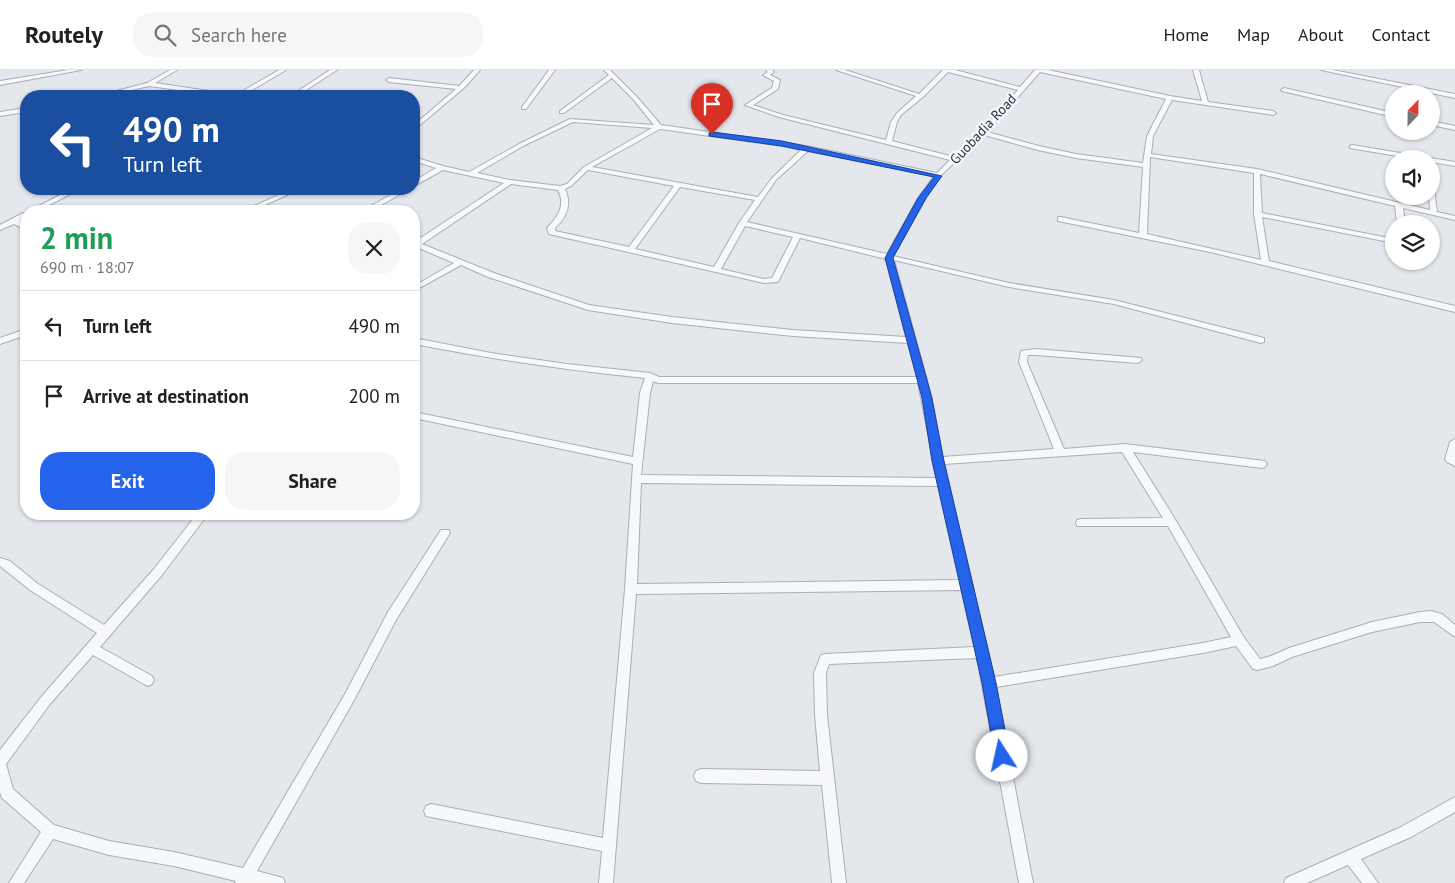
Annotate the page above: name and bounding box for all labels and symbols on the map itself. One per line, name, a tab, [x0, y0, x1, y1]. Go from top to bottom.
pin	[691, 83, 733, 134]
north arrow	[1385, 85, 1440, 140]
street label: Guobadia Road	[946, 90, 1020, 168]
position arrow	[975, 729, 1027, 781]

